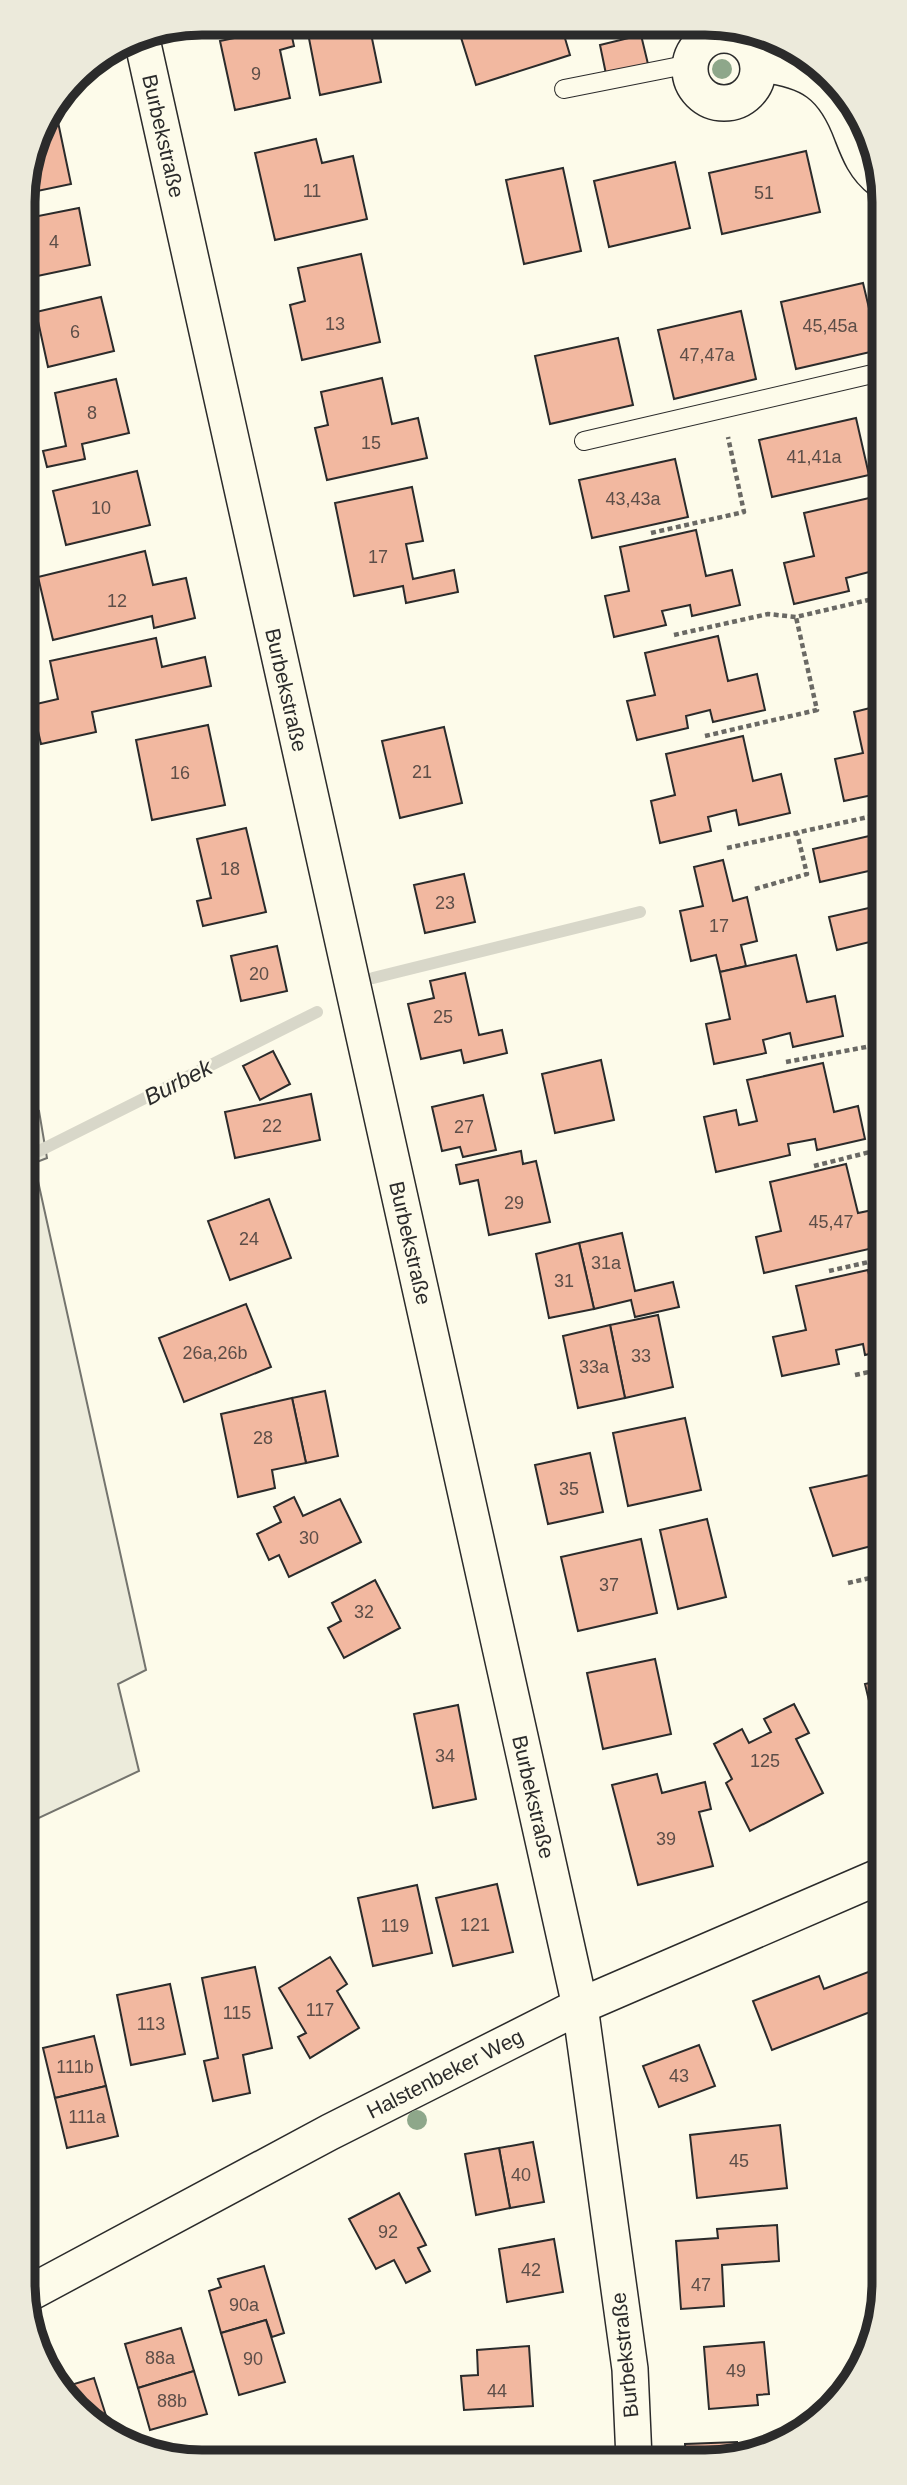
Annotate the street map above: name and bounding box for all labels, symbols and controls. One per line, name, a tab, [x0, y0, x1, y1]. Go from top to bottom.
house number: 9	[251, 64, 261, 84]
street label: Burbekstraße	[138, 72, 189, 200]
house number: 11	[303, 181, 321, 201]
house number: 51	[754, 183, 774, 203]
house number: 4	[49, 232, 59, 252]
house number: 13	[325, 314, 345, 334]
house number: 45,45a	[802, 316, 859, 336]
house number: 6	[70, 322, 80, 342]
house number: 47,47a	[679, 345, 736, 365]
house number: 8	[87, 403, 97, 423]
house number: 15	[361, 433, 381, 453]
house number: 41,41a	[786, 447, 843, 467]
house number: 43,43a	[605, 489, 662, 509]
house number: 10	[91, 498, 111, 518]
house number: 17	[368, 547, 388, 567]
house number: 12	[107, 591, 127, 611]
street label: Burbekstraße	[261, 626, 312, 754]
house number: 21	[412, 762, 432, 782]
house number: 16	[170, 763, 190, 783]
house number: 18	[220, 859, 240, 879]
house number: 23	[435, 893, 455, 913]
house number: 17	[709, 916, 729, 936]
house number: 20	[249, 964, 269, 984]
house number: 25	[433, 1007, 453, 1027]
water label: Burbek	[140, 1053, 218, 1110]
house number: 22	[262, 1116, 282, 1136]
house number: 27	[454, 1117, 474, 1137]
street label: Burbekstraße	[385, 1179, 436, 1307]
house number: 29	[504, 1193, 524, 1213]
house number: 45,47	[808, 1212, 854, 1232]
house number: 24	[239, 1229, 259, 1249]
house number: 31a	[591, 1253, 622, 1273]
house number: 31	[554, 1271, 574, 1291]
house number: 26a,26b	[182, 1343, 248, 1363]
house number: 33	[631, 1346, 651, 1366]
house number: 33a	[579, 1357, 610, 1377]
house number: 28	[253, 1428, 273, 1448]
house number: 35	[559, 1479, 579, 1499]
house number: 30	[299, 1528, 319, 1548]
house number: 37	[599, 1575, 619, 1595]
house number: 32	[354, 1602, 374, 1622]
street label: Burbekstraße	[508, 1733, 559, 1861]
house number: 34	[435, 1746, 455, 1766]
house number: 125	[750, 1751, 780, 1771]
house number: 39	[656, 1829, 676, 1849]
house number: 121	[460, 1915, 490, 1935]
house number: 119	[381, 1916, 409, 1936]
house number: 117	[306, 2000, 334, 2020]
house number: 115	[223, 2003, 251, 2023]
house number: 113	[137, 2014, 165, 2034]
street label: Halstenbeker Weg	[363, 2024, 527, 2123]
house number: 111b	[56, 2057, 94, 2077]
house number: 43	[669, 2066, 689, 2086]
house number: 111a	[68, 2107, 107, 2127]
house number: 45	[729, 2151, 749, 2171]
house number: 40	[511, 2165, 531, 2185]
house number: 92	[378, 2222, 398, 2242]
house number: 42	[521, 2260, 541, 2280]
house number: 47	[691, 2275, 711, 2295]
street label: Burbekstraße	[606, 2291, 643, 2419]
house number: 90a	[229, 2295, 260, 2315]
house number: 88a	[145, 2348, 176, 2368]
house number: 90	[243, 2349, 263, 2369]
house number: 49	[726, 2361, 746, 2381]
house number: 44	[487, 2381, 507, 2401]
house number: 88b	[157, 2391, 187, 2411]

